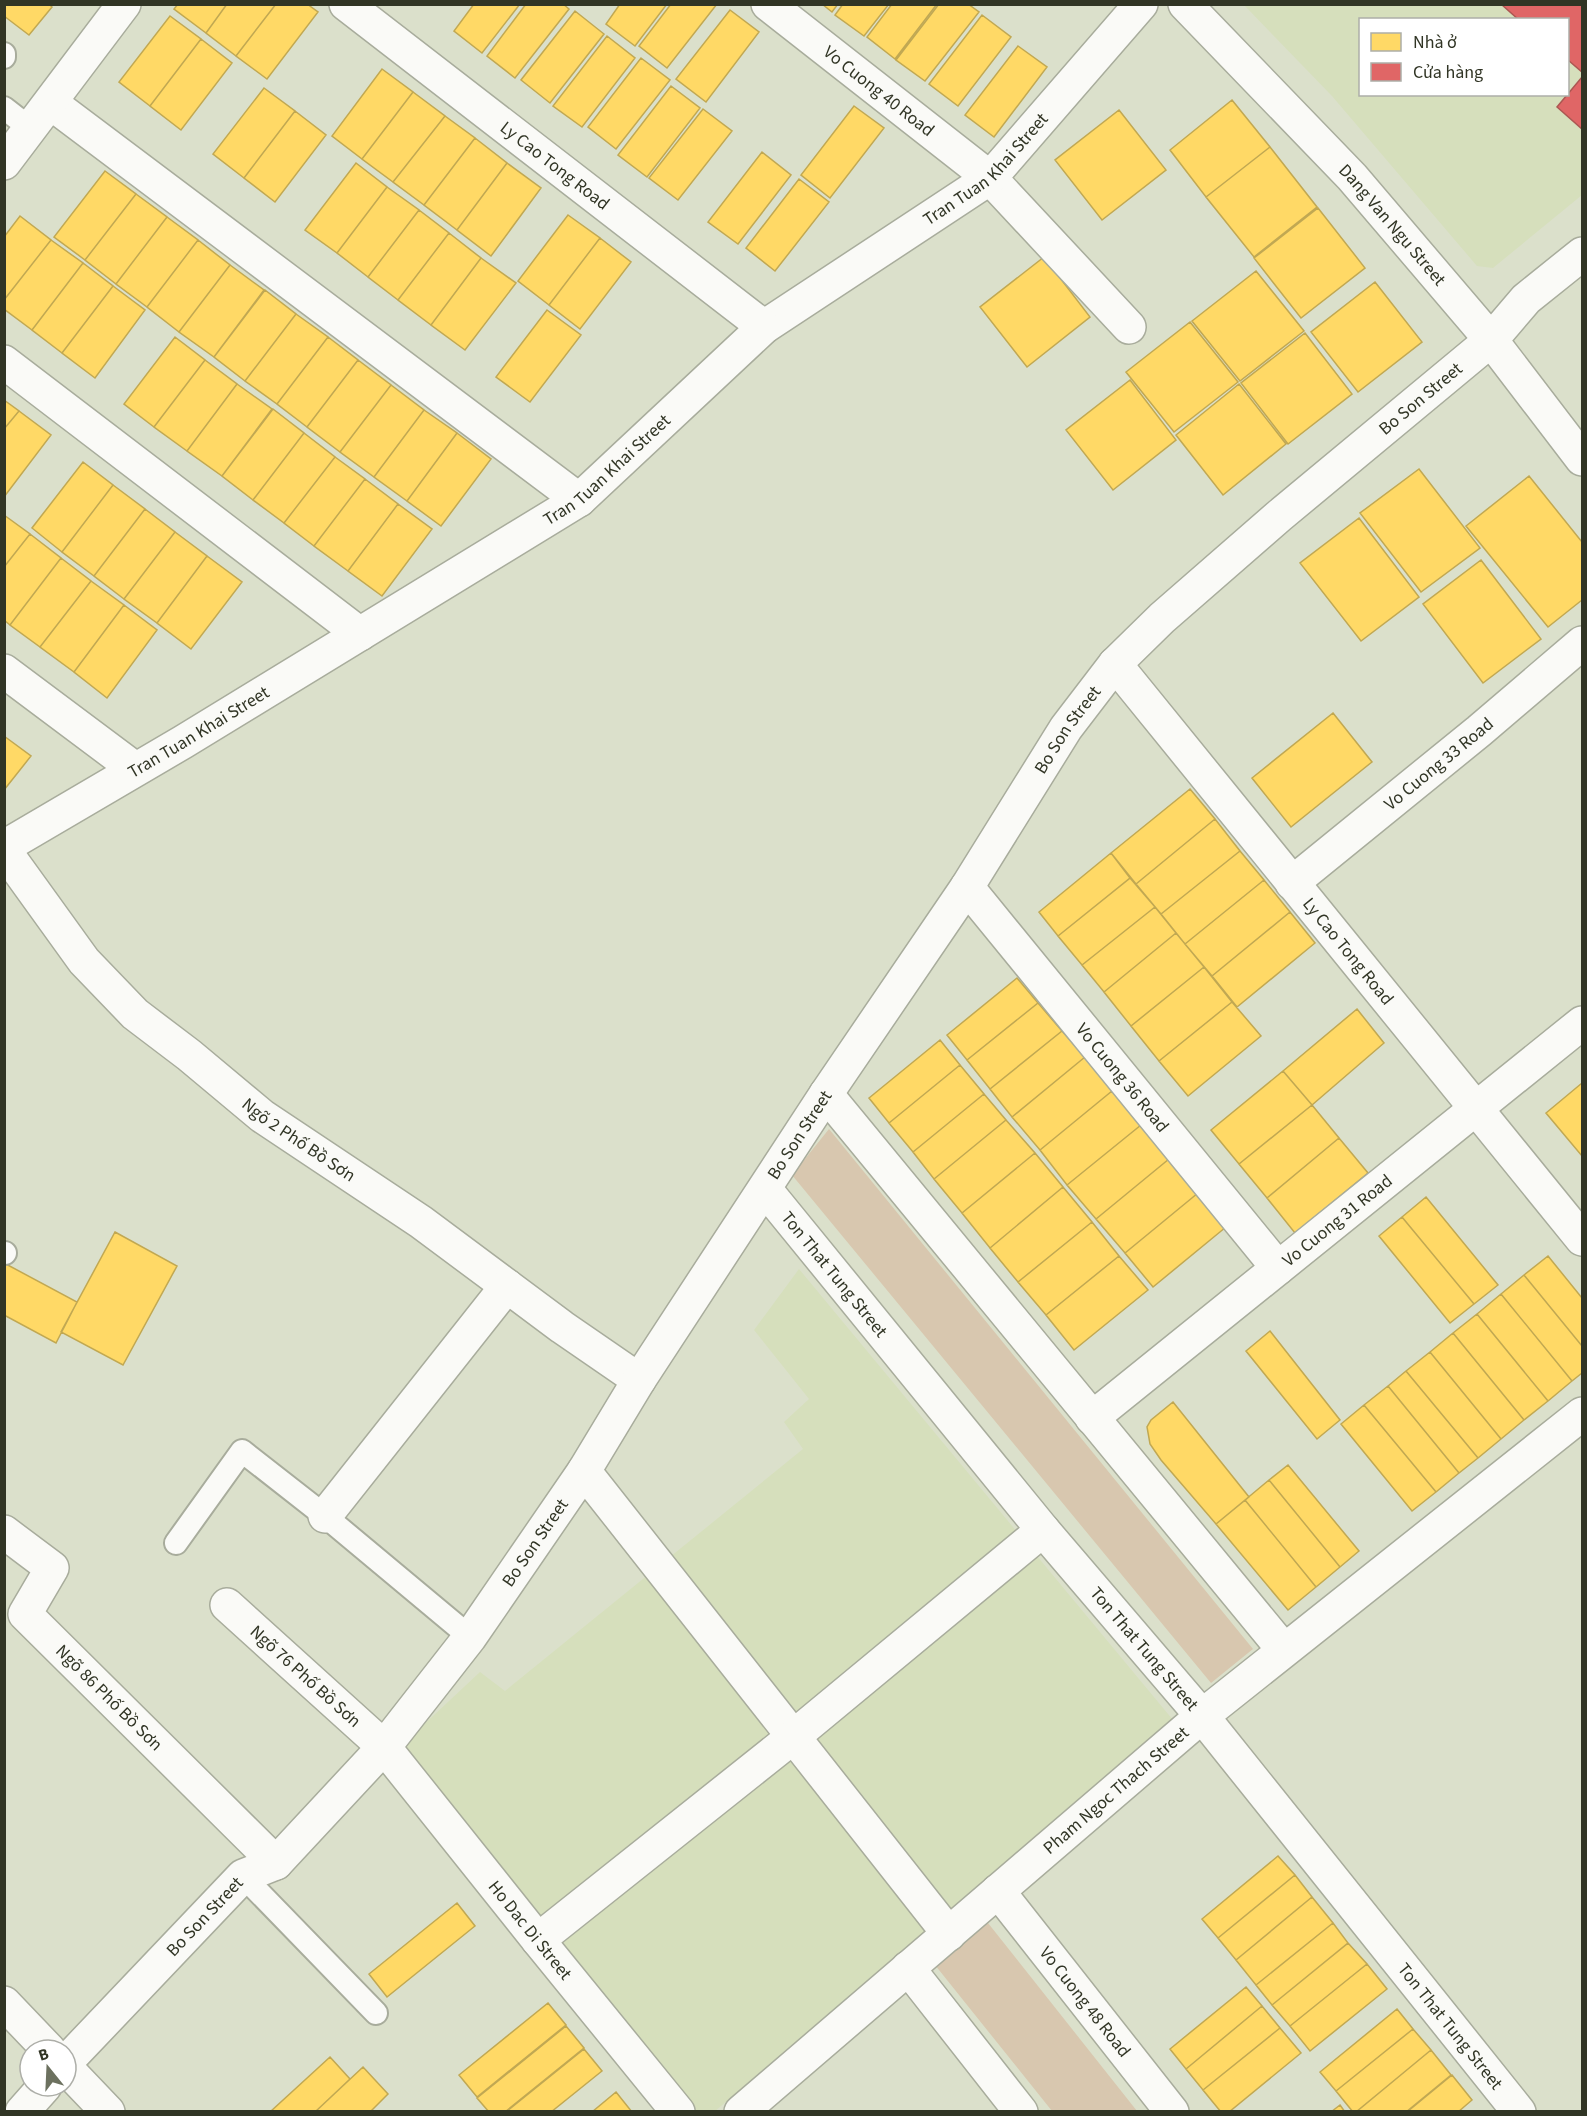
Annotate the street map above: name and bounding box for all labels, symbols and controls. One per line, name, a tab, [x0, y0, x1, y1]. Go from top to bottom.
legend	[1359, 18, 1569, 96]
text: Nhà ở	[1413, 30, 1457, 55]
street label: Vo Cuong 40 Road	[818, 40, 939, 143]
text: Cửa hàng	[1413, 60, 1483, 85]
street label: Tran Tuan Khai Street	[918, 108, 1054, 232]
street label: Ly Cao Tong Road	[495, 115, 615, 216]
street label: Dang Van Ngu Street	[1333, 158, 1451, 291]
street label: Bo Son Street	[1374, 357, 1468, 441]
street label: Tran Tuan Khai Street	[539, 409, 676, 532]
street label: Tran Tuan Khai Street	[123, 680, 274, 785]
street label: Bo Son Street	[1029, 681, 1107, 779]
street label: Vo Cuong 33 Road	[1379, 712, 1499, 816]
street label: Ly Cao Tong Road	[1296, 892, 1399, 1011]
street label: Vo Cuong 36 Road	[1070, 1018, 1174, 1138]
street label: Bo Son Street	[761, 1086, 838, 1185]
street label: Ngõ 2 Phố Bồ Sơn	[236, 1092, 360, 1188]
street label: Vo Cuong 31 Road	[1277, 1169, 1398, 1273]
street label: Ton That Tung Street	[775, 1206, 893, 1343]
street label: Bo Son Street	[496, 1494, 574, 1592]
street label: Ton That Tung Street	[1084, 1582, 1204, 1716]
street label: Ngõ 76 Phố Bồ Sơn	[244, 1620, 366, 1733]
street label: Ngõ 86 Phố Bồ Sơn	[50, 1639, 168, 1757]
street label: Pham Ngoc Thach Street	[1038, 1721, 1194, 1860]
street label: Bo Son Street	[161, 1871, 249, 1962]
street label: Ho Dac Di Street	[482, 1875, 578, 1986]
street label: Vo Cuong 48 Road	[1033, 1941, 1136, 2063]
street label: Ton That Tung Street	[1391, 1958, 1508, 2095]
north arrow	[18, 2038, 78, 2098]
text: B	[36, 2043, 52, 2067]

